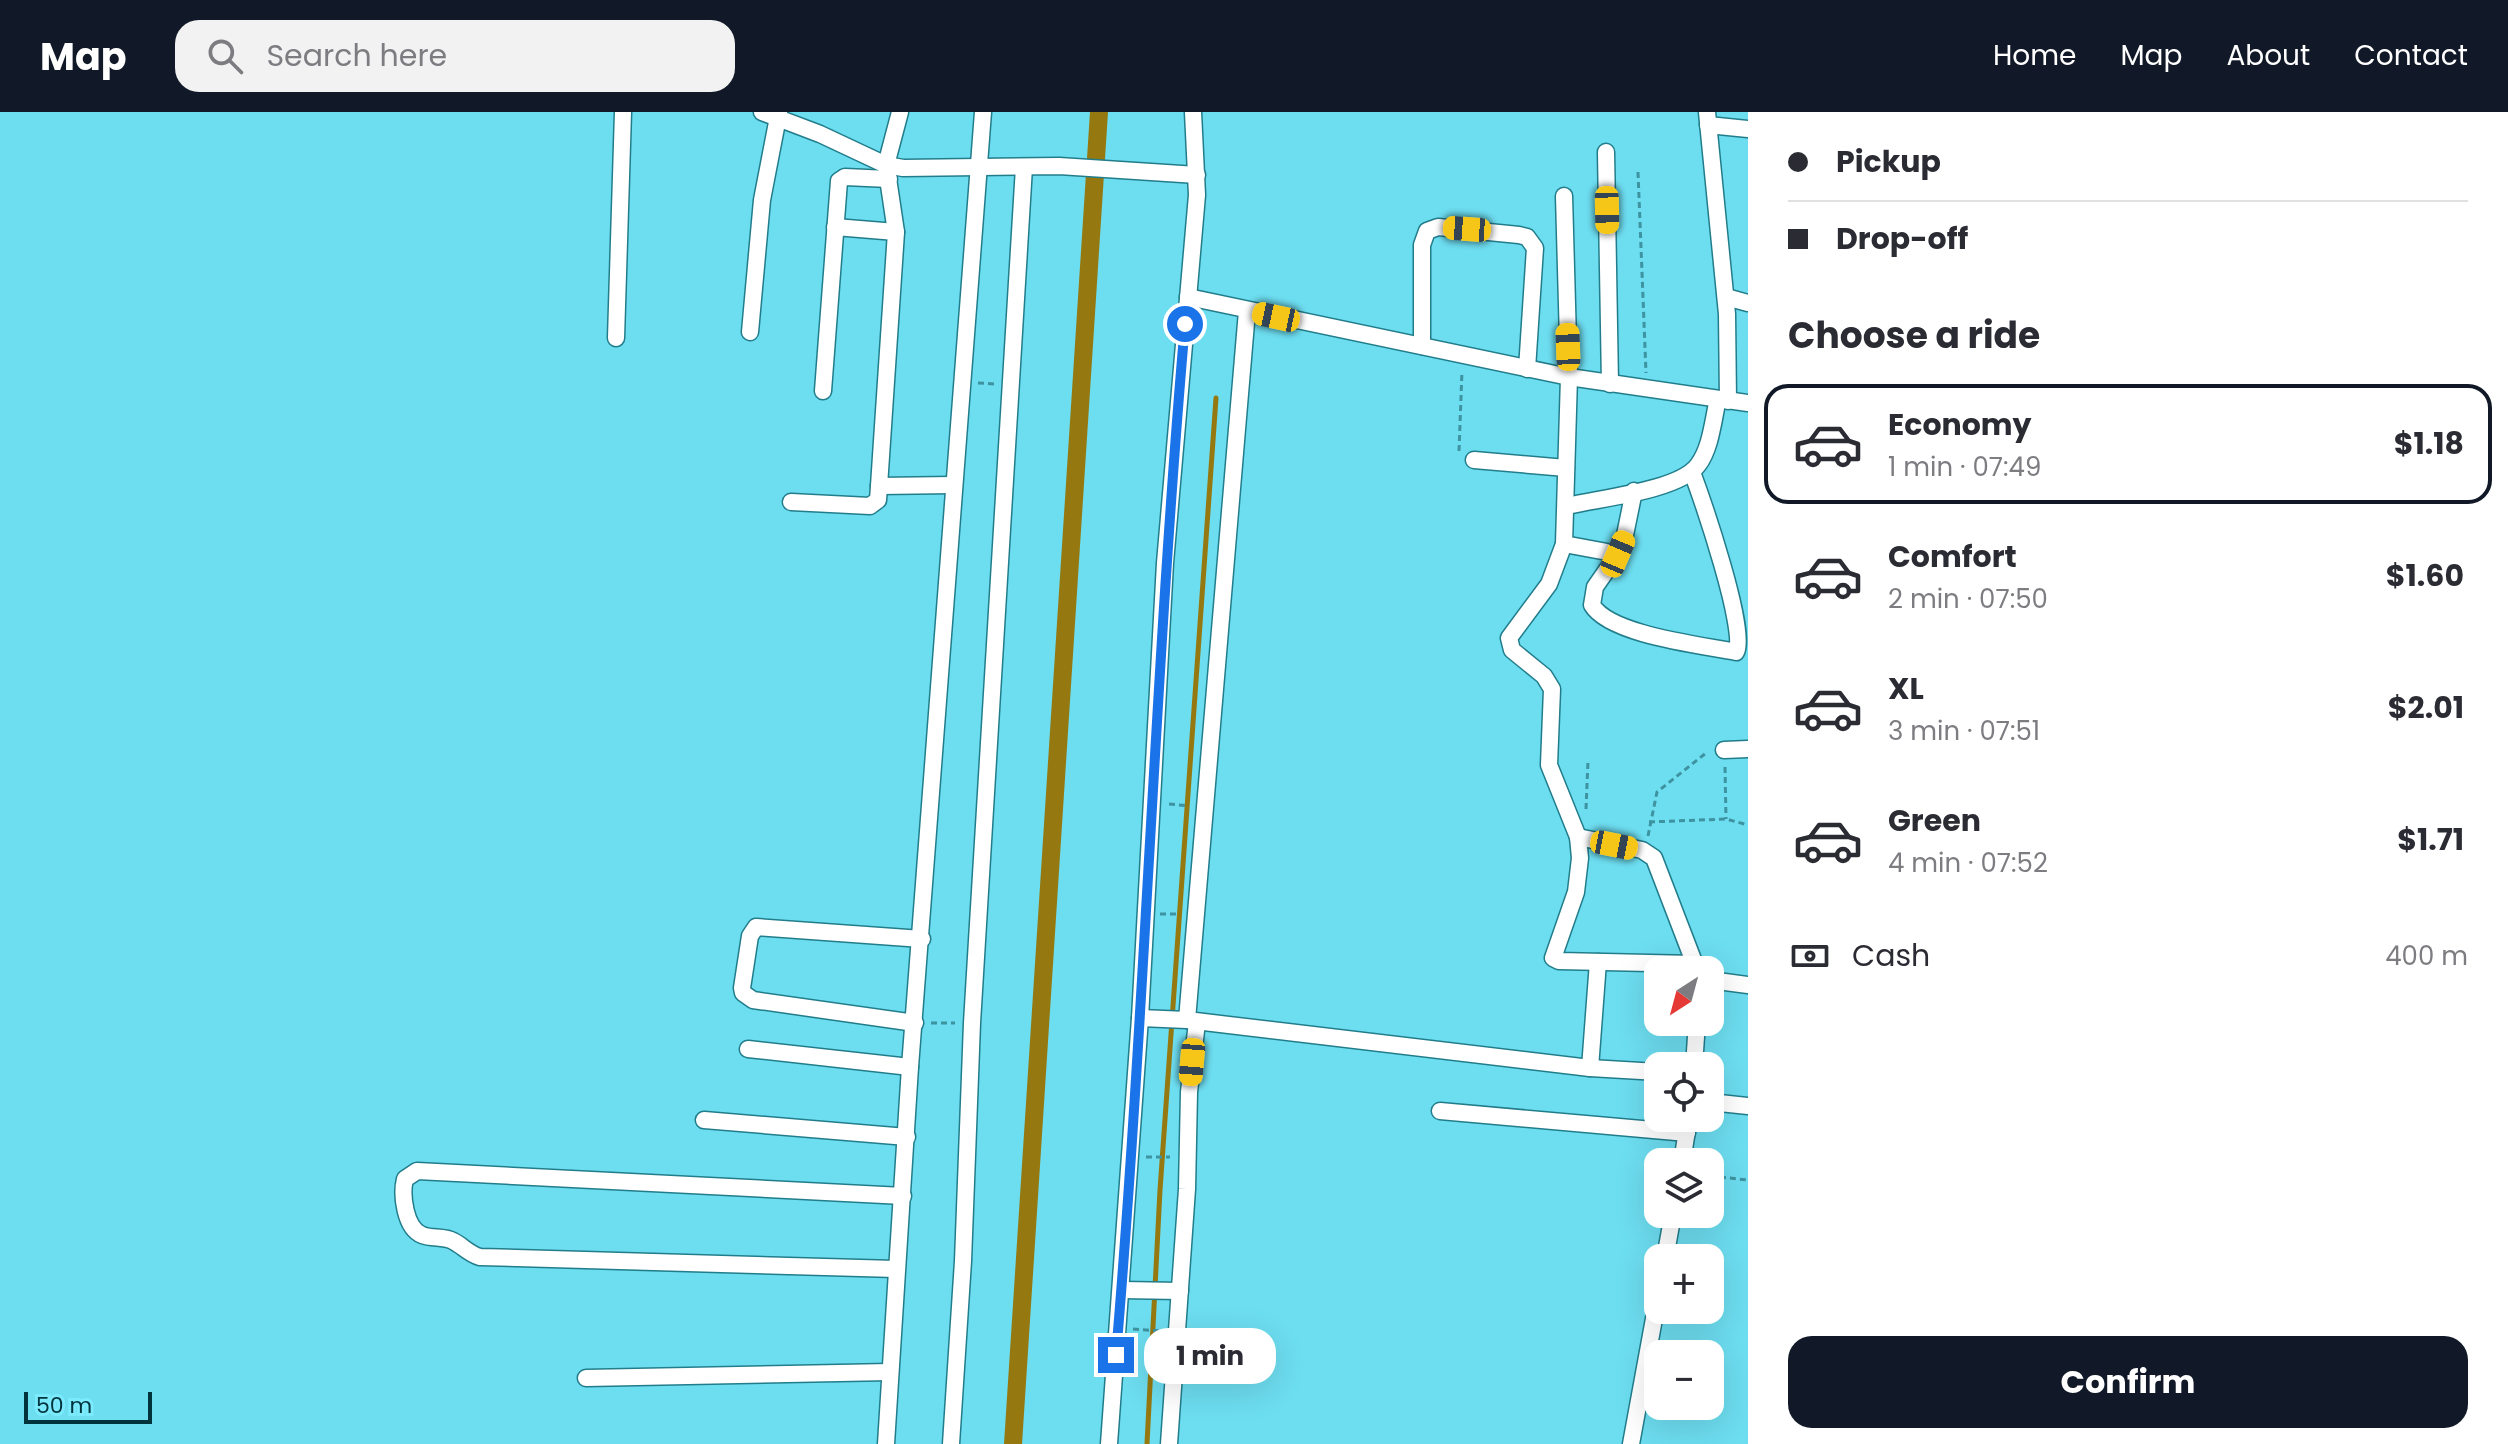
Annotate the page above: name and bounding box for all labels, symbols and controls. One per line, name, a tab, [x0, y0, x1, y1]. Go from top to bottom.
search box	[175, 20, 735, 92]
text: Map	[40, 30, 127, 83]
icon: search	[203, 34, 247, 78]
text: Search here	[267, 34, 447, 77]
text: Home	[1993, 36, 2076, 75]
text: Map	[2120, 36, 2182, 75]
text: About	[2226, 36, 2310, 75]
text: Contact	[2354, 36, 2468, 75]
text: Pickup	[1836, 140, 1941, 183]
car	[1595, 186, 1619, 234]
car	[1442, 215, 1492, 243]
text: Drop-off	[1836, 217, 1968, 260]
car	[1250, 300, 1302, 334]
route start	[1167, 306, 1203, 342]
text: Choose a ride	[1788, 310, 2040, 361]
car	[1555, 323, 1581, 371]
text: Economy	[1888, 403, 2032, 446]
icon: car	[1792, 408, 1864, 480]
text: $1.18	[2394, 422, 2464, 465]
text: 1 min · 07:49	[1888, 449, 2041, 485]
car	[1598, 527, 1638, 581]
text: Comfort	[1888, 535, 2017, 578]
icon: car	[1792, 540, 1864, 612]
text: $1.60	[2386, 554, 2464, 597]
text: 2 min · 07:50	[1888, 581, 2048, 617]
text: XL	[1888, 667, 1924, 710]
icon: car	[1792, 672, 1864, 744]
text: $2.01	[2388, 686, 2464, 729]
text: 3 min · 07:51	[1888, 713, 2040, 749]
text: Green	[1888, 799, 1981, 842]
icon: car	[1792, 804, 1864, 876]
text: $1.71	[2397, 818, 2464, 861]
car	[1588, 829, 1640, 861]
text: 4 min · 07:52	[1888, 845, 2048, 881]
icon: cash	[1788, 934, 1832, 978]
text: Cash	[1852, 934, 1930, 977]
text: 400 m	[2385, 938, 2468, 974]
north arrow	[1644, 956, 1724, 1036]
map controls	[1644, 956, 1724, 1420]
car	[1178, 1037, 1206, 1087]
button: locate	[1644, 1052, 1724, 1132]
button: layers	[1644, 1148, 1724, 1228]
button: +	[1644, 1244, 1724, 1324]
callout: 1 min	[1144, 1327, 1276, 1383]
button: Confirm	[1788, 1336, 2468, 1428]
route end	[1098, 1337, 1134, 1373]
text: 1 min	[1176, 1338, 1244, 1374]
button: −	[1644, 1340, 1724, 1420]
scale bar	[24, 1388, 152, 1424]
text: 50 m	[36, 1390, 92, 1421]

